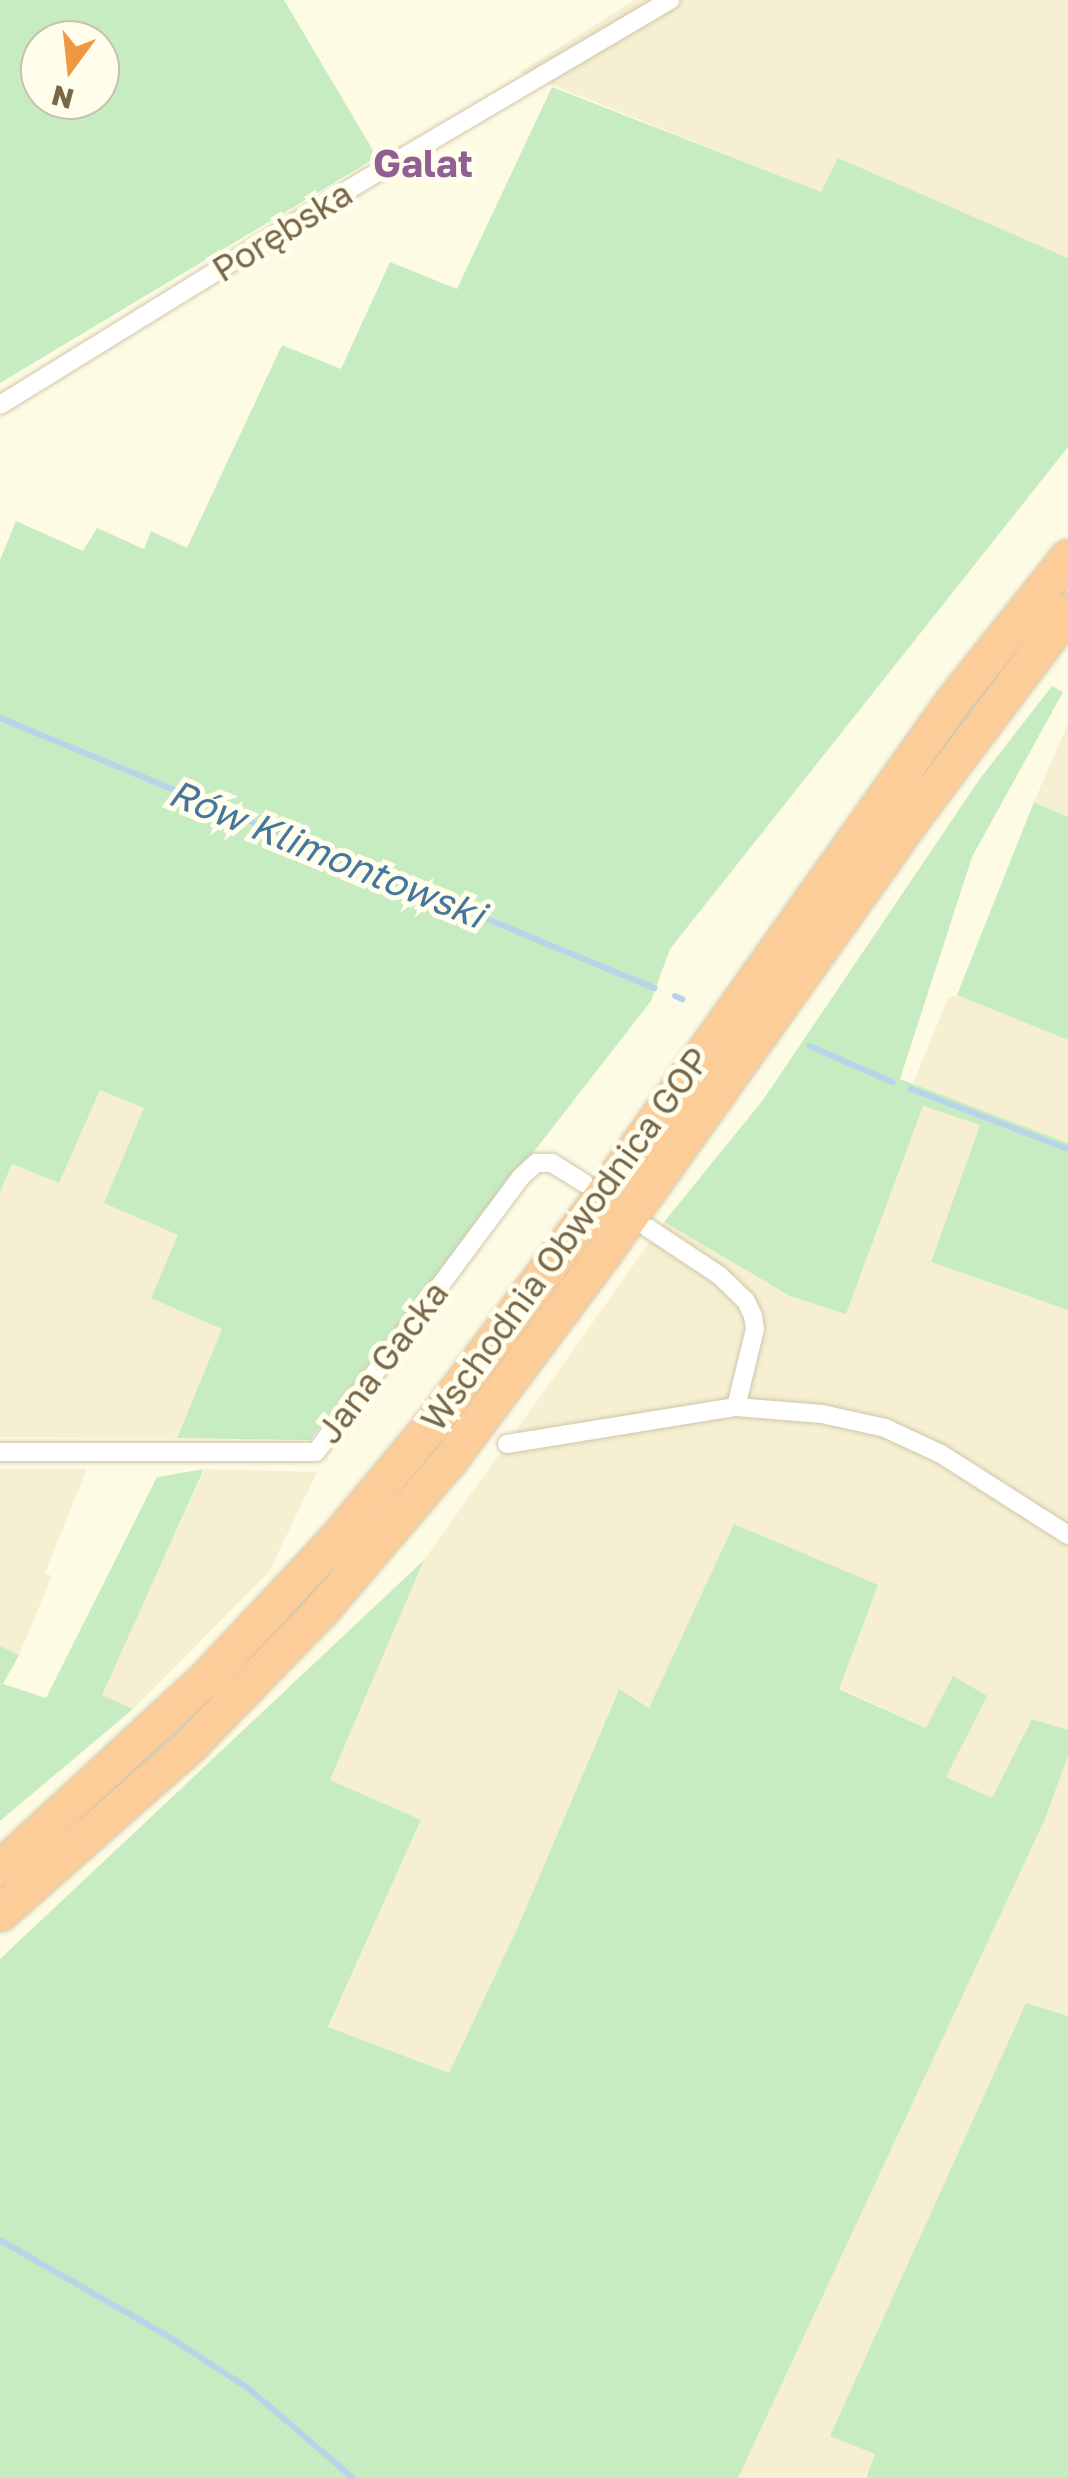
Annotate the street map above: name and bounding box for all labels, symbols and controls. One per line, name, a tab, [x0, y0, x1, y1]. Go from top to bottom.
north arrow	[20, 20, 120, 120]
text: N	[48, 79, 77, 116]
district label: Galat	[373, 140, 473, 186]
street label: Porębska	[205, 172, 359, 290]
water label: Rów Klimontowski	[163, 769, 491, 937]
street label: Wschodnia Obwodnica GOP	[412, 1039, 718, 1439]
street label: Jana Gacka	[307, 1273, 457, 1451]

